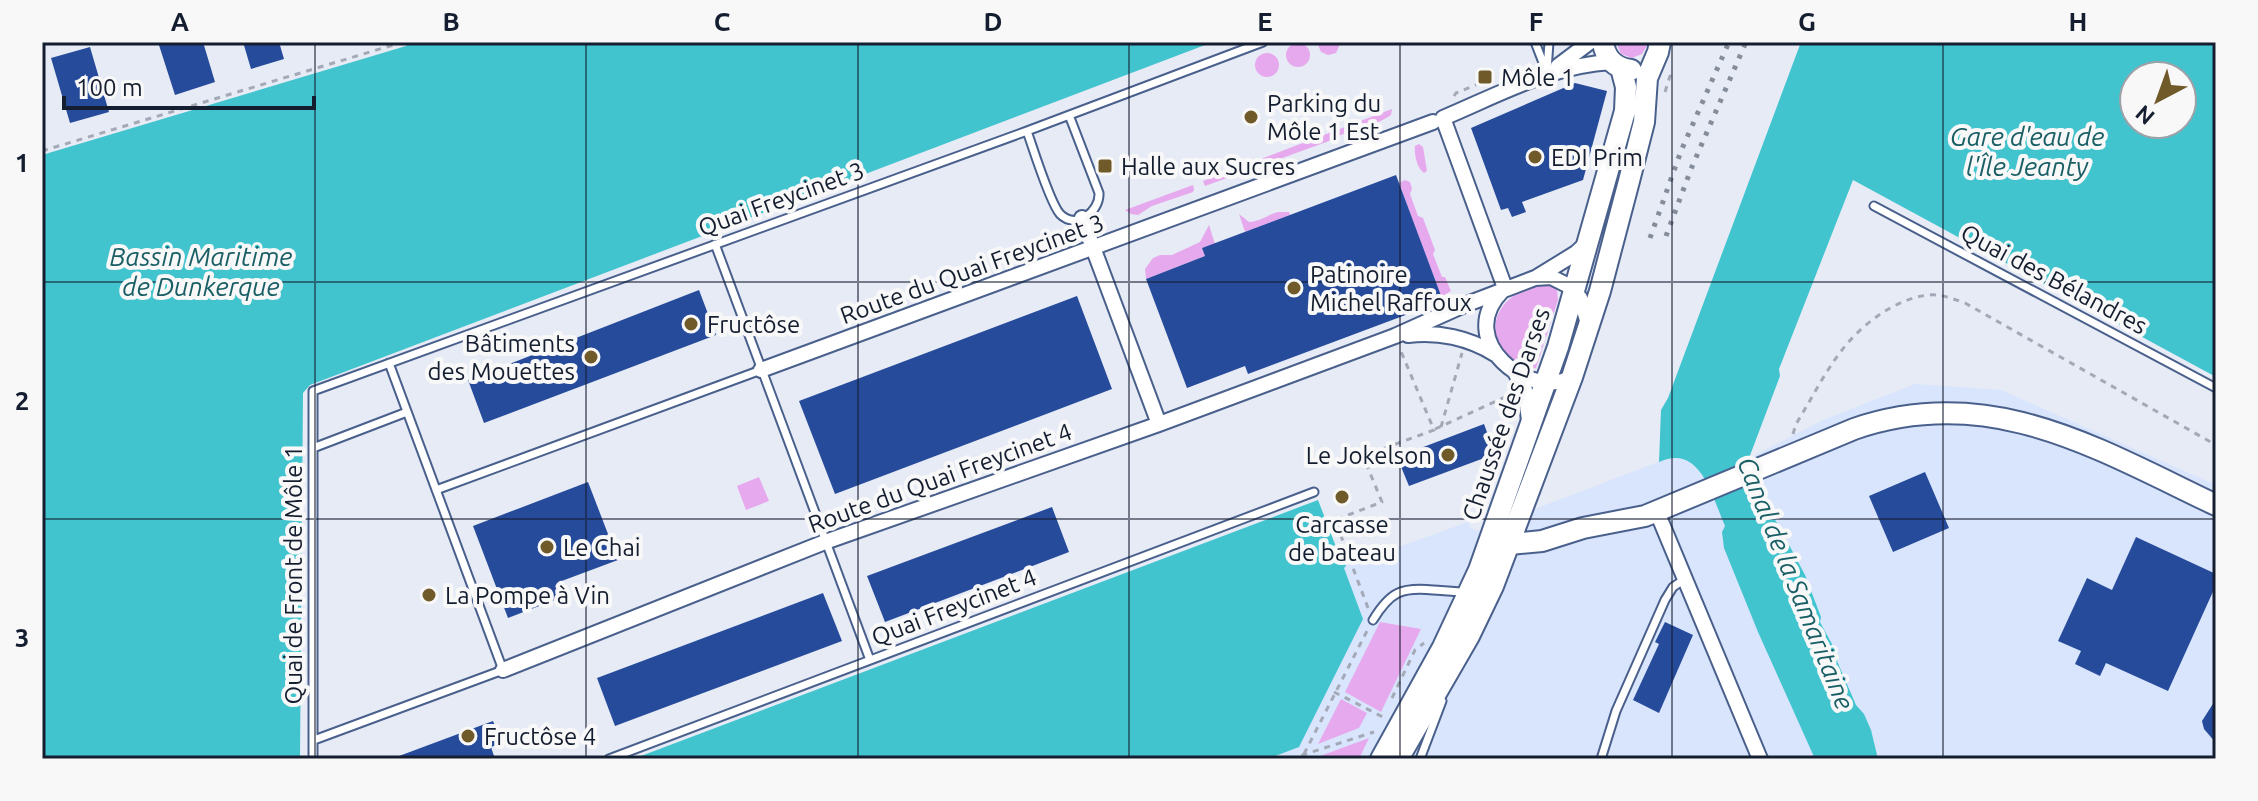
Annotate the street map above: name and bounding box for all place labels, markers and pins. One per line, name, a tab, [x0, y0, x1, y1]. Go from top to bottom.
place label: Môle 1	[1501, 64, 1574, 91]
marker: Môle 1	[1476, 68, 1494, 86]
place label: Parking du Môle 1 Est	[1267, 90, 1381, 145]
marker: Parking du Môle 1 Est	[1242, 108, 1260, 126]
place label: EDI Prim	[1551, 144, 1643, 171]
marker: EDI Prim	[1526, 148, 1544, 166]
place label: Halle aux Sucres	[1121, 153, 1295, 180]
marker: Halle aux Sucres	[1096, 157, 1114, 175]
place label: Patinoire Michel Raffoux	[1310, 261, 1472, 316]
marker: Patinoire Michel Raffoux	[1285, 279, 1303, 297]
place label: Fructôse	[707, 311, 800, 338]
marker: Fructôse	[682, 315, 700, 333]
place label: Bâtiments des Mouettes	[427, 330, 575, 385]
marker: Bâtiments des Mouettes	[582, 348, 600, 366]
place label: Le Jokelson	[1306, 442, 1432, 469]
marker: Le Jokelson	[1439, 446, 1457, 464]
marker: Carcasse de bateau	[1333, 488, 1351, 506]
place label: Carcasse de bateau	[1288, 511, 1396, 566]
place label: Le Chai	[563, 534, 641, 561]
marker: Le Chai	[538, 538, 556, 556]
place label: La Pompe à Vin	[445, 582, 610, 609]
marker: La Pompe à Vin	[420, 586, 438, 604]
place label: Fructôse 4	[484, 723, 596, 750]
marker: Fructôse 4	[459, 727, 477, 745]

